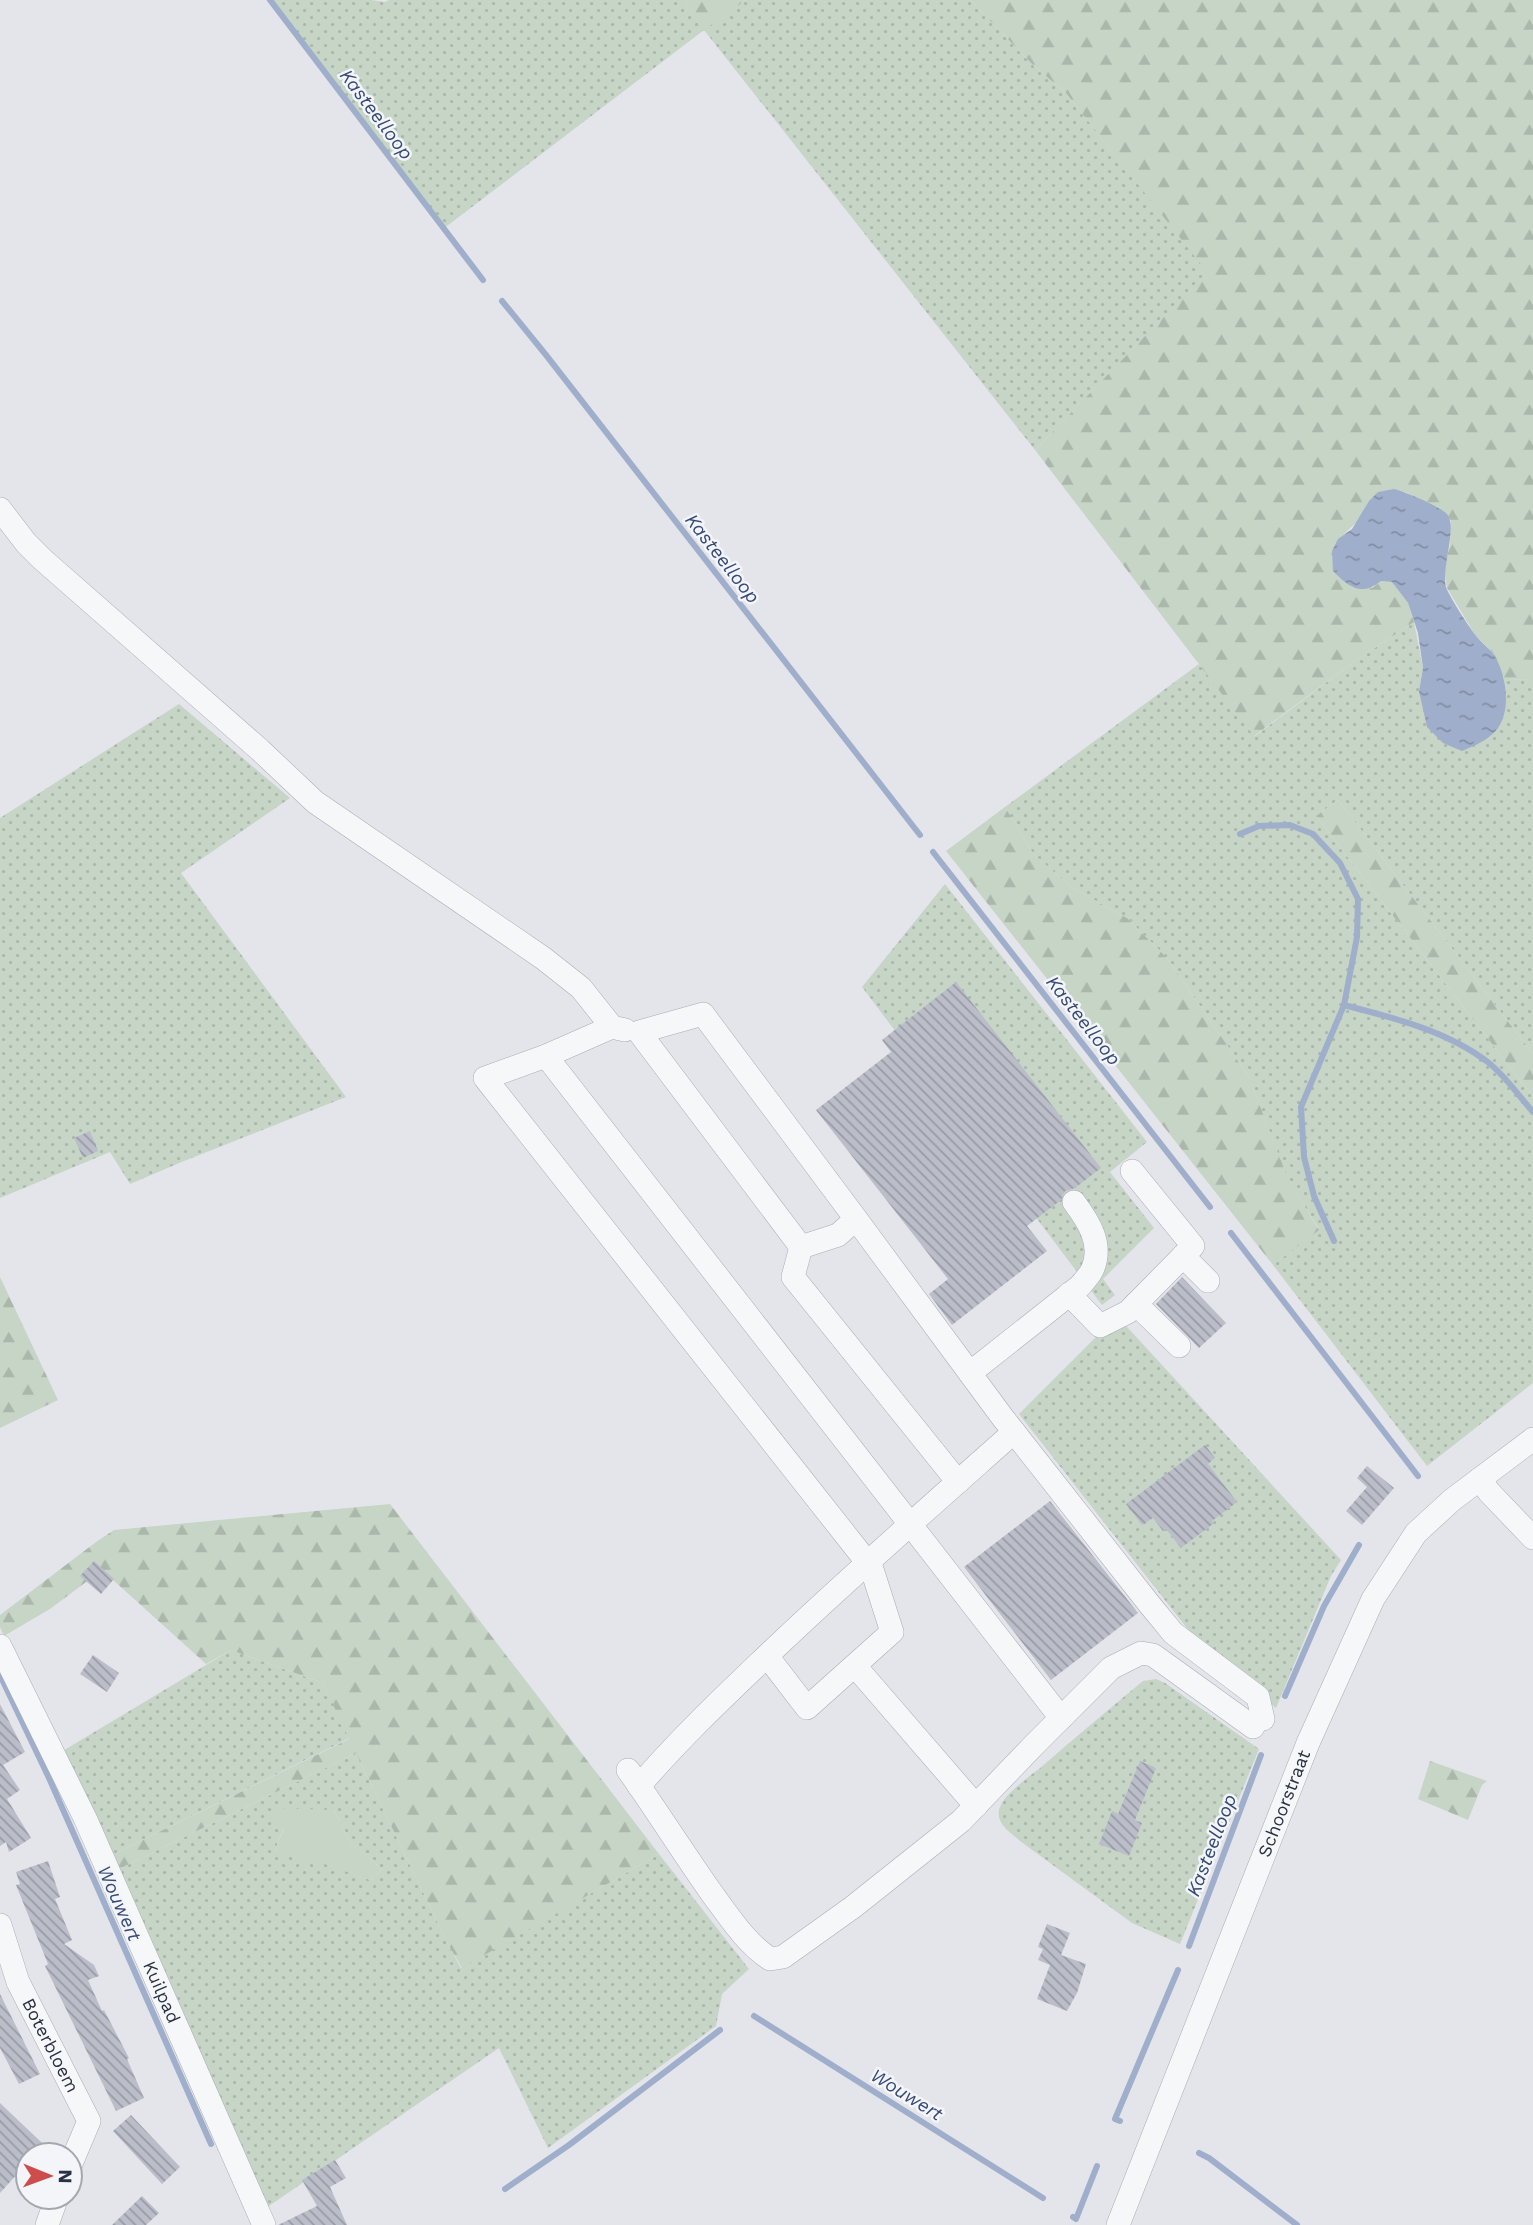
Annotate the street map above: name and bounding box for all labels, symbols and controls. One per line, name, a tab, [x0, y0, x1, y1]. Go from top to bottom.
water label: Kasteelloop	[335, 64, 418, 164]
water label: Kasteelloop	[680, 509, 765, 608]
water label: Kasteelloop	[1041, 971, 1126, 1070]
street label: Schoorstraat	[1253, 1746, 1314, 1860]
water label: Kasteelloop	[1181, 1791, 1241, 1900]
water label: Wouwert	[93, 1862, 147, 1945]
street label: Kuilpad	[139, 1958, 185, 2026]
street label: Boterbloem	[18, 1995, 84, 2096]
water label: Wouwert	[867, 2063, 947, 2126]
north arrow	[14, 2141, 84, 2211]
text: N	[54, 2169, 77, 2184]

